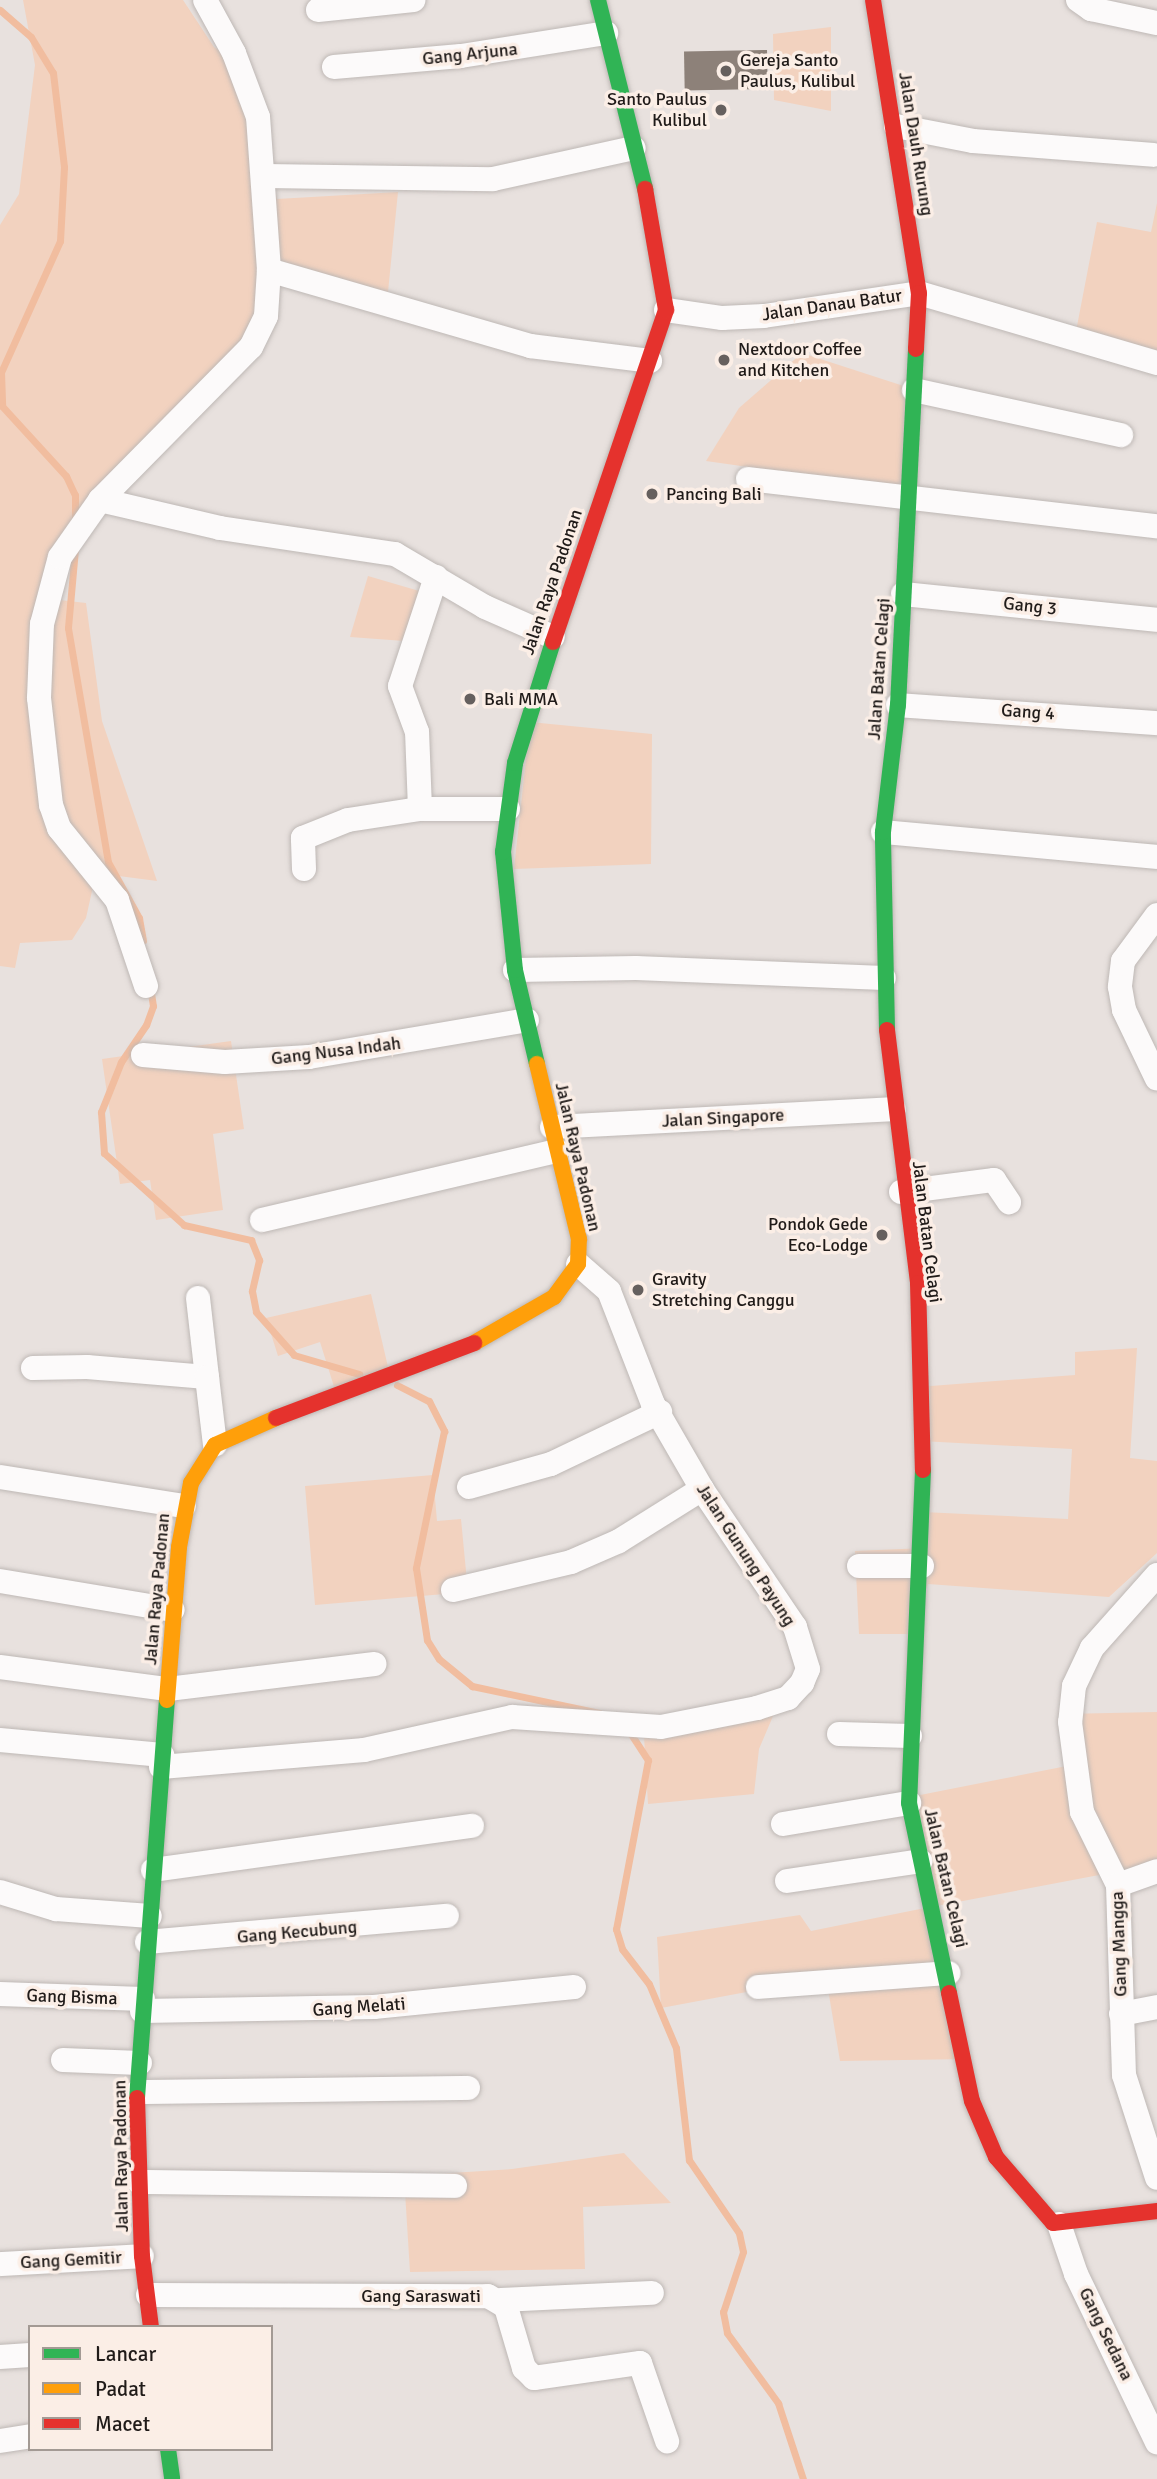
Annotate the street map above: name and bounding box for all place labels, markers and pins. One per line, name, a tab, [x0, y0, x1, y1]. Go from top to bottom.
place label: Gereja Santo Paulus, Kulibul	[740, 50, 855, 92]
marker: Gereja Santo Paulus, Kulibul	[718, 63, 734, 79]
place label: Santo Paulus Kulibul	[607, 89, 707, 132]
marker: Santo Paulus Kulibul	[713, 102, 729, 118]
place label: Nextdoor Coffee and Kitchen	[738, 339, 862, 382]
marker: Nextdoor Coffee and Kitchen	[716, 352, 732, 368]
place label: Pancing Bali	[666, 483, 762, 505]
marker: Pancing Bali	[644, 486, 660, 502]
place label: Bali MMA	[484, 688, 558, 710]
marker: Bali MMA	[462, 691, 478, 707]
place label: Pondok Gede Eco-Lodge	[768, 1214, 868, 1256]
marker: Pondok Gede Eco-Lodge	[874, 1227, 890, 1243]
place label: Gravity Stretching Canggu	[652, 1269, 795, 1312]
marker: Gravity Stretching Canggu	[630, 1282, 646, 1298]

